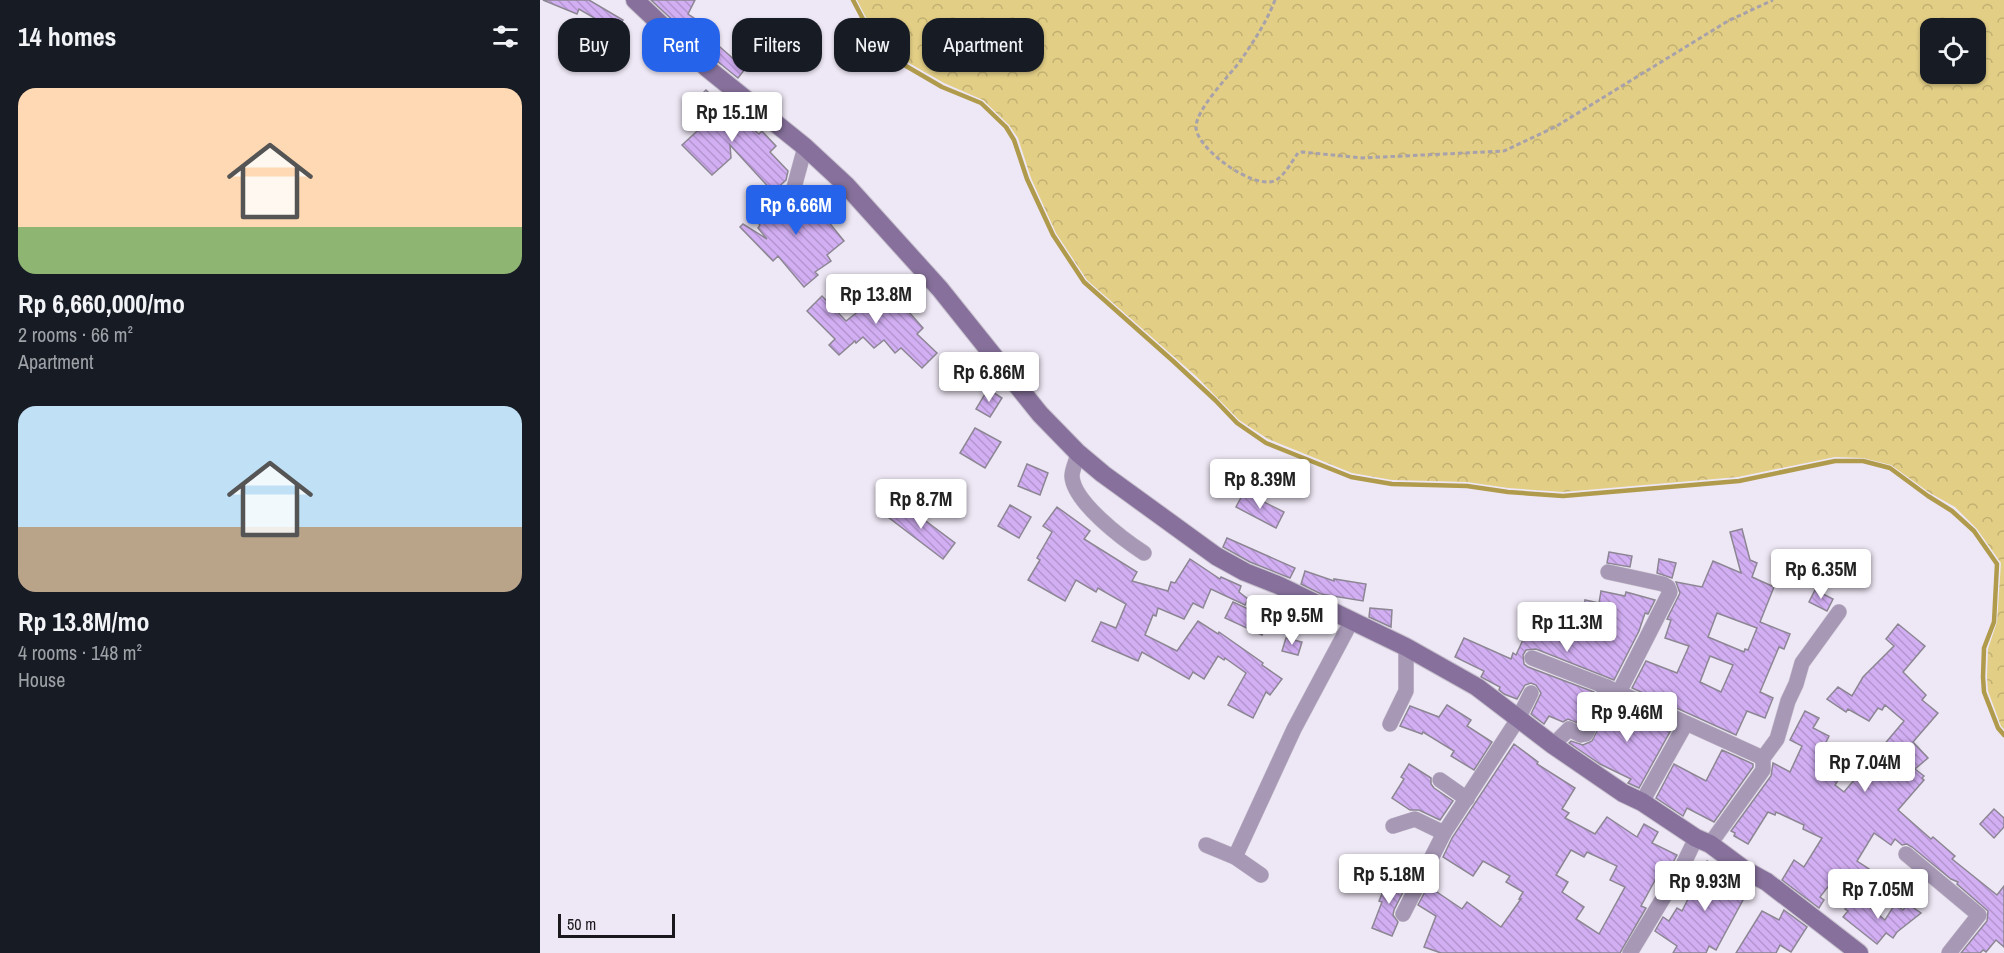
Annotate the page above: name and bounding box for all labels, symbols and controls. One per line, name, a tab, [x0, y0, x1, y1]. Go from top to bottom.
chip: Buy	[558, 18, 630, 72]
chip: Rent	[642, 18, 720, 72]
chip: Filters	[732, 18, 822, 72]
chip: New	[834, 18, 910, 72]
chip: Apartment	[922, 18, 1044, 72]
map controls	[1920, 18, 1986, 84]
button: locate	[1920, 18, 1986, 84]
text: 14 homes	[18, 19, 116, 54]
icon: filters	[489, 20, 522, 53]
pin: Rp 15.1M	[670, 92, 794, 143]
text: Rp 15.1M	[696, 98, 768, 125]
icon: home	[216, 127, 324, 235]
pin: Rp 6.66M	[734, 185, 858, 236]
text: Rp 6.66M	[760, 191, 832, 218]
pin: Rp 13.8M	[814, 274, 938, 325]
text: Rp 13.8M	[840, 280, 912, 307]
text: Rp 6,660,000/mo	[18, 286, 185, 321]
text: 2 rooms · 66 m²	[18, 321, 133, 348]
text: Apartment	[18, 348, 94, 375]
pin: Rp 6.86M	[927, 352, 1051, 403]
text: Rp 6.86M	[953, 358, 1025, 385]
icon: home	[216, 445, 324, 553]
pin: Rp 8.39M	[1198, 459, 1322, 510]
text: Rp 8.39M	[1224, 465, 1296, 492]
pin: Rp 8.7M	[866, 479, 976, 530]
text: Rp 8.7M	[890, 485, 952, 512]
pin: Rp 6.35M	[1759, 549, 1883, 600]
text: Rp 6.35M	[1785, 555, 1857, 582]
pin: Rp 9.5M	[1237, 595, 1347, 646]
text: Rp 9.5M	[1261, 601, 1323, 628]
pin: Rp 11.3M	[1505, 602, 1629, 653]
text: Rp 13.8M/mo	[18, 604, 150, 639]
text: Rp 11.3M	[1531, 608, 1603, 635]
text: 4 rooms · 148 m²	[18, 639, 142, 666]
text: House	[18, 666, 65, 693]
pin: Rp 9.46M	[1565, 692, 1689, 743]
text: Rp 9.46M	[1591, 698, 1663, 725]
pin: Rp 7.04M	[1803, 742, 1927, 793]
text: Rp 7.04M	[1829, 748, 1901, 775]
pin: Rp 5.18M	[1327, 854, 1451, 905]
text: Rp 5.18M	[1353, 860, 1425, 887]
pin: Rp 9.93M	[1643, 861, 1767, 912]
text: Rp 9.93M	[1669, 867, 1741, 894]
pin: Rp 7.05M	[1816, 869, 1940, 920]
text: Rp 7.05M	[1842, 875, 1914, 902]
scale bar	[558, 911, 675, 938]
text: 50 m	[567, 913, 596, 935]

